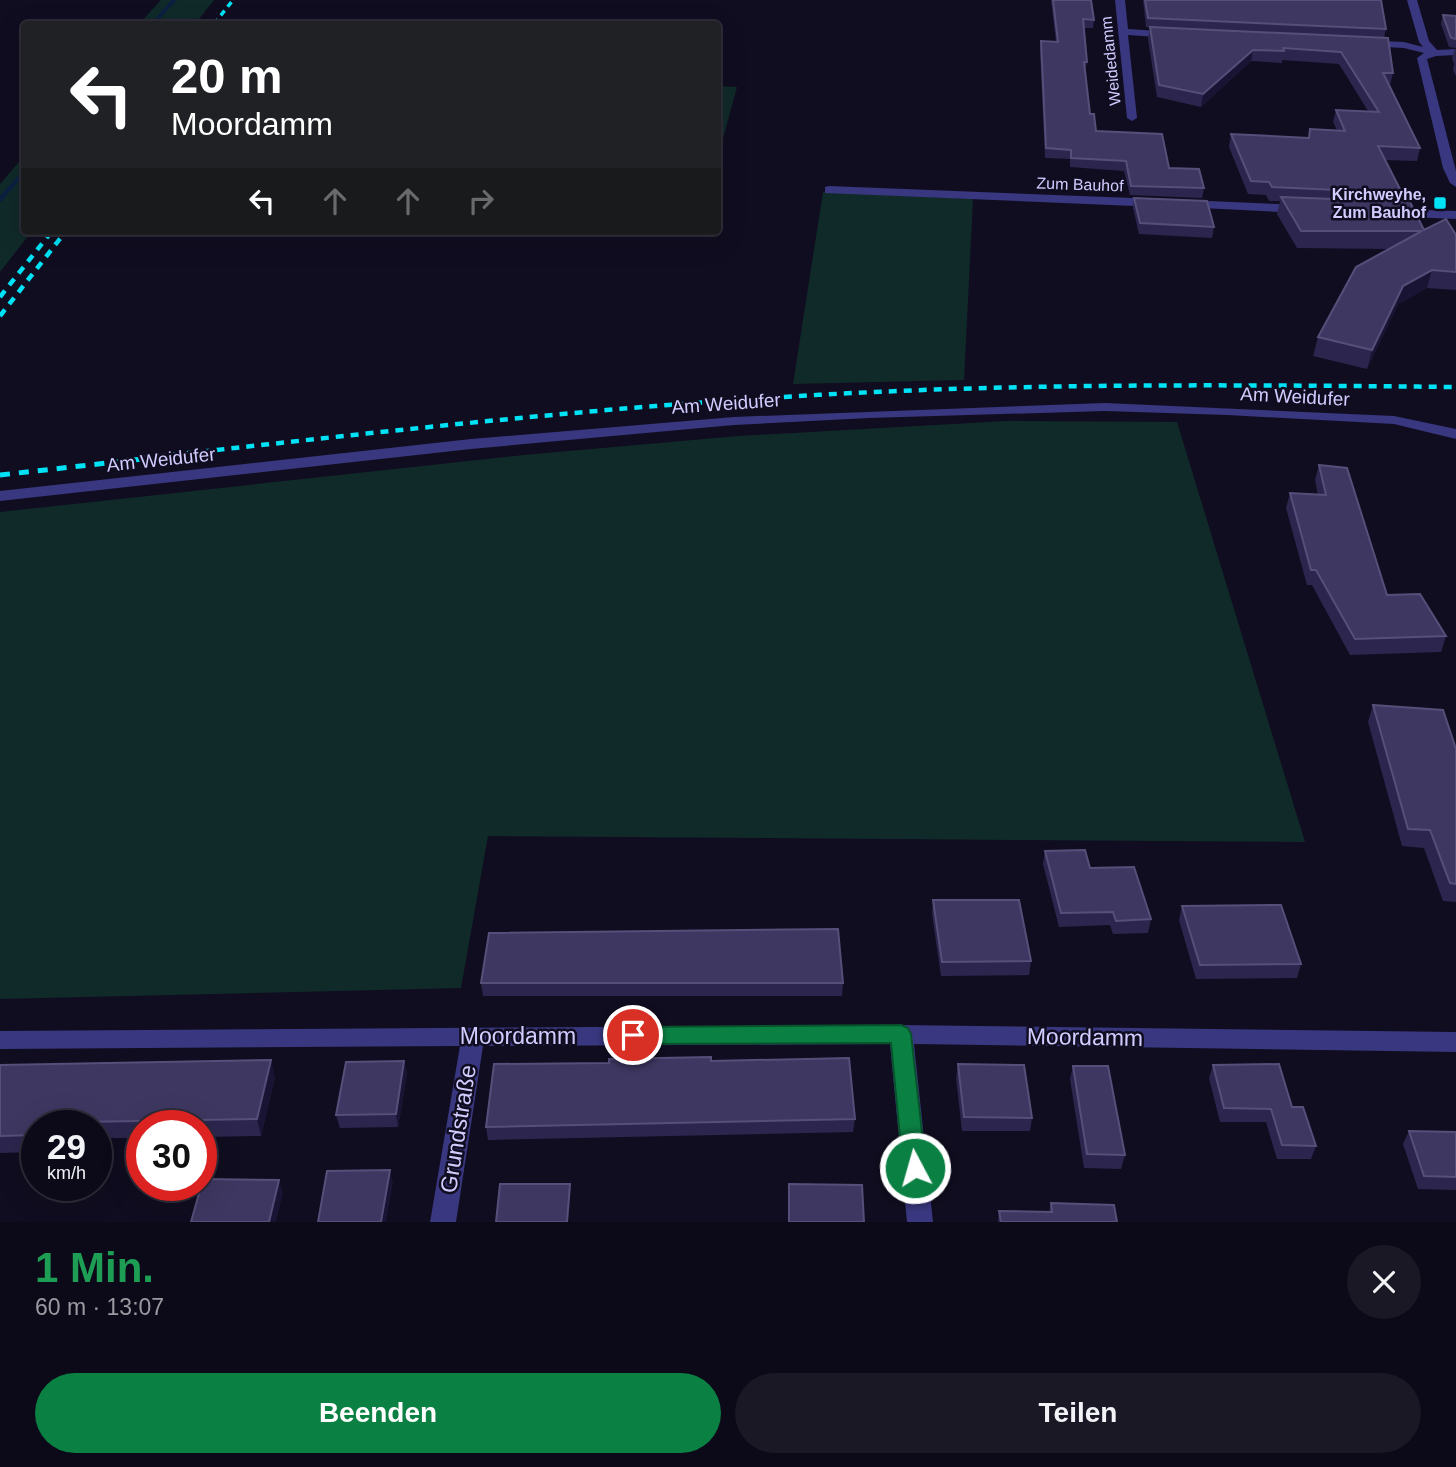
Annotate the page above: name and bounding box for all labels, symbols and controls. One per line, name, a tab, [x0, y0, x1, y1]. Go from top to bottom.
street label: Weidedamm	[1097, 16, 1124, 106]
icon: left	[56, 49, 147, 140]
text: 20 m	[171, 49, 283, 103]
text: Moordamm	[171, 106, 333, 142]
street label: Zum Bauhof	[1036, 174, 1124, 195]
icon: left	[243, 182, 281, 220]
icon: ahead	[316, 182, 354, 220]
icon: ahead	[389, 182, 427, 220]
icon: right	[462, 182, 500, 220]
place label: Kirchweyhe, Zum Bauhof	[1332, 186, 1427, 221]
marker: Kirchweyhe, Zum Bauhof	[1432, 195, 1448, 211]
street label: Am Weidufer	[1240, 383, 1351, 410]
street label: Am Weidufer	[671, 389, 782, 418]
street label: Am Weidufer	[106, 443, 217, 476]
pin	[603, 1005, 663, 1065]
icon: arrive	[614, 1016, 652, 1054]
street label: Moordamm	[460, 1023, 576, 1049]
street label: Moordamm	[1027, 1023, 1143, 1051]
street label: Grundstraße	[435, 1063, 481, 1195]
speed limit sign: 30	[126, 1110, 217, 1201]
text: 29	[47, 1127, 86, 1166]
position arrow	[878, 1131, 952, 1205]
text: km/h	[47, 1163, 86, 1183]
text: 1 Min.	[35, 1244, 154, 1291]
button: close	[1347, 1245, 1421, 1319]
text: 60 m · 13:07	[35, 1294, 164, 1320]
button: Beenden	[35, 1373, 721, 1453]
button: Teilen	[735, 1373, 1421, 1453]

